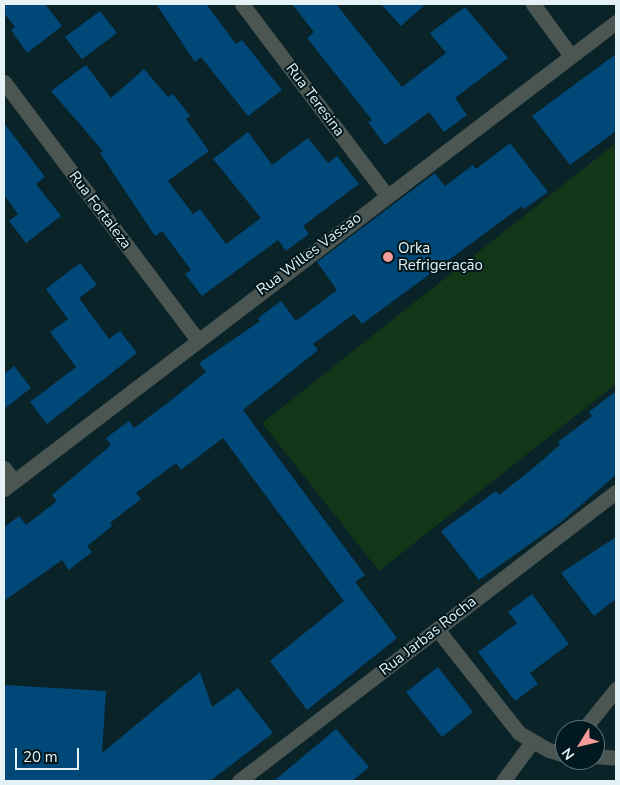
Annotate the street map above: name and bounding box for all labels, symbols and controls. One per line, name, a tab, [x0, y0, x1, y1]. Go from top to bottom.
street label: Rua Teresina	[282, 60, 348, 140]
street label: Rua Fortaleza	[65, 168, 135, 252]
street label: Rua Willes Vassao	[253, 209, 365, 299]
place label: Orka Refrigeração	[398, 239, 483, 274]
marker: Orka Refrigeração	[382, 251, 394, 263]
street label: Rua Jarbas Rocha	[376, 593, 480, 679]
north arrow	[555, 720, 605, 770]
scale bar	[18, 738, 81, 770]
text: N	[558, 744, 579, 763]
text: 20 m	[23, 747, 58, 767]

